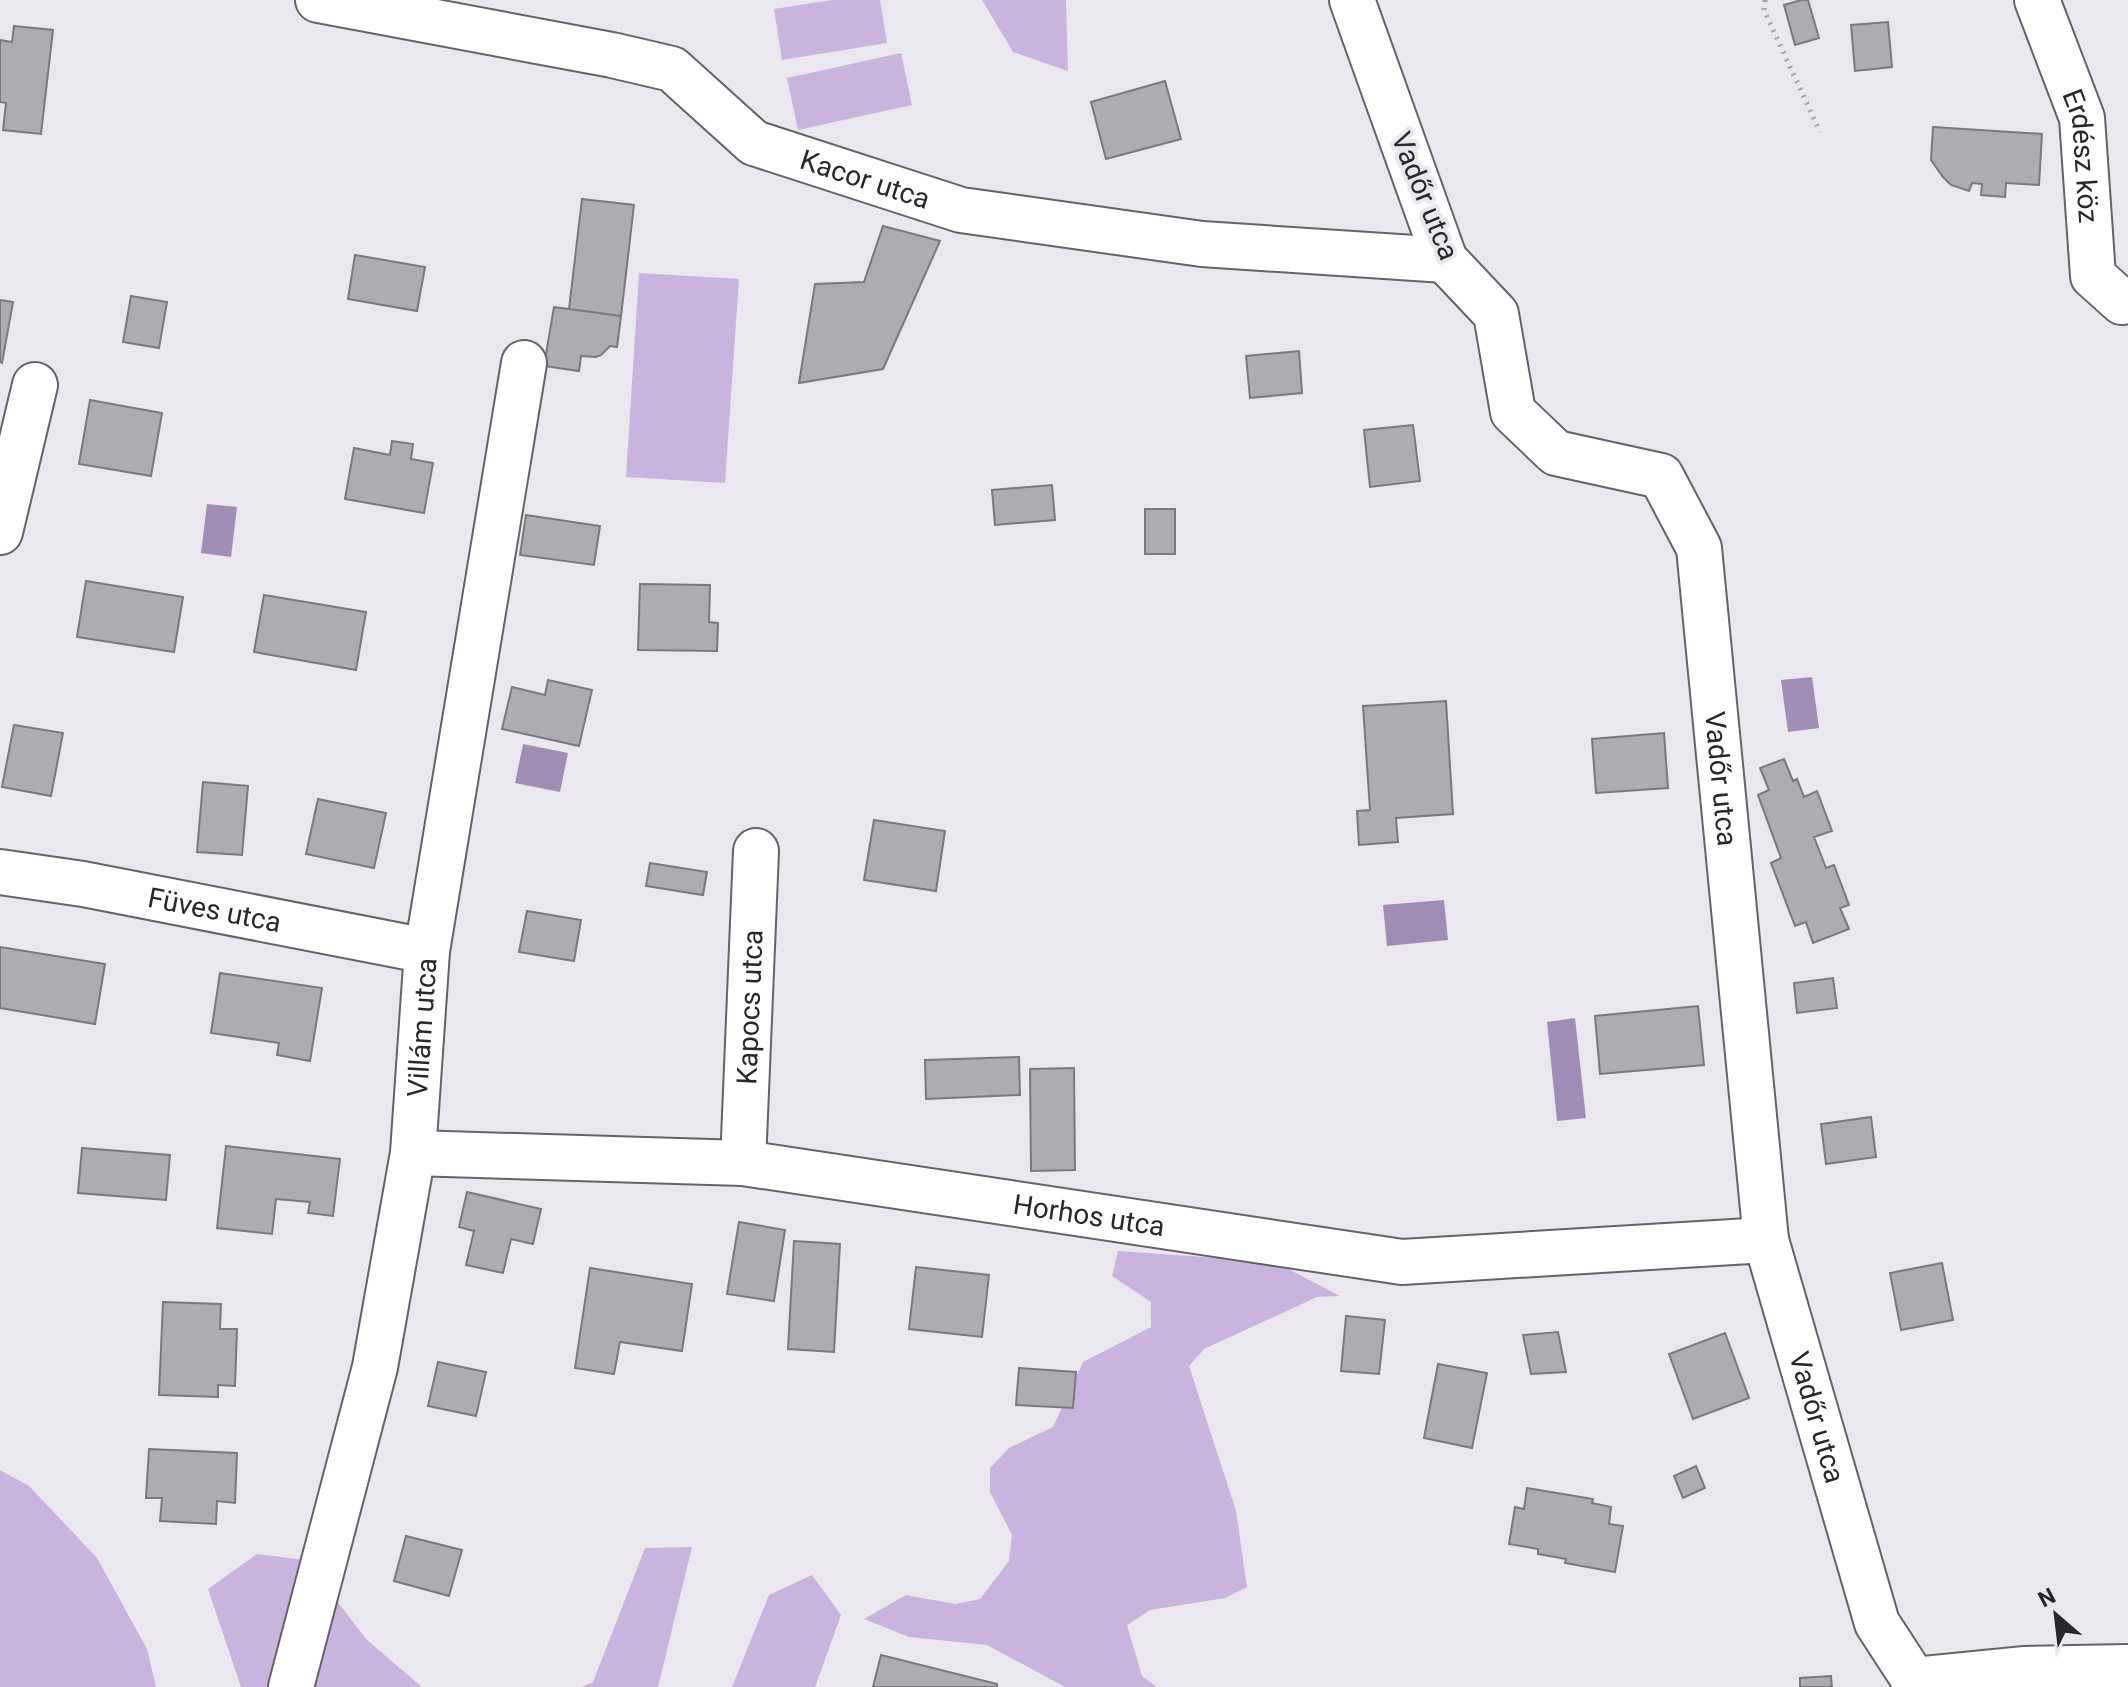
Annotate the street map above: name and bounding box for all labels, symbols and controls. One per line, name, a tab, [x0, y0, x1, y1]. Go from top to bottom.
street label: Erdész köz	[2056, 84, 2106, 224]
street label: Vadőr utca	[1384, 127, 1466, 265]
street label: Kacor utca	[796, 143, 934, 215]
street label: Vadőr utca	[1698, 710, 1744, 848]
street label: Füves utca	[145, 881, 284, 939]
street label: Kapocs utca	[730, 929, 769, 1085]
street label: Villám utca	[400, 957, 443, 1098]
street label: Horhos utca	[1011, 1187, 1167, 1243]
street label: Vadőr utca	[1783, 1348, 1852, 1487]
north arrow	[2016, 1575, 2096, 1655]
text: N	[2034, 1583, 2060, 1612]

